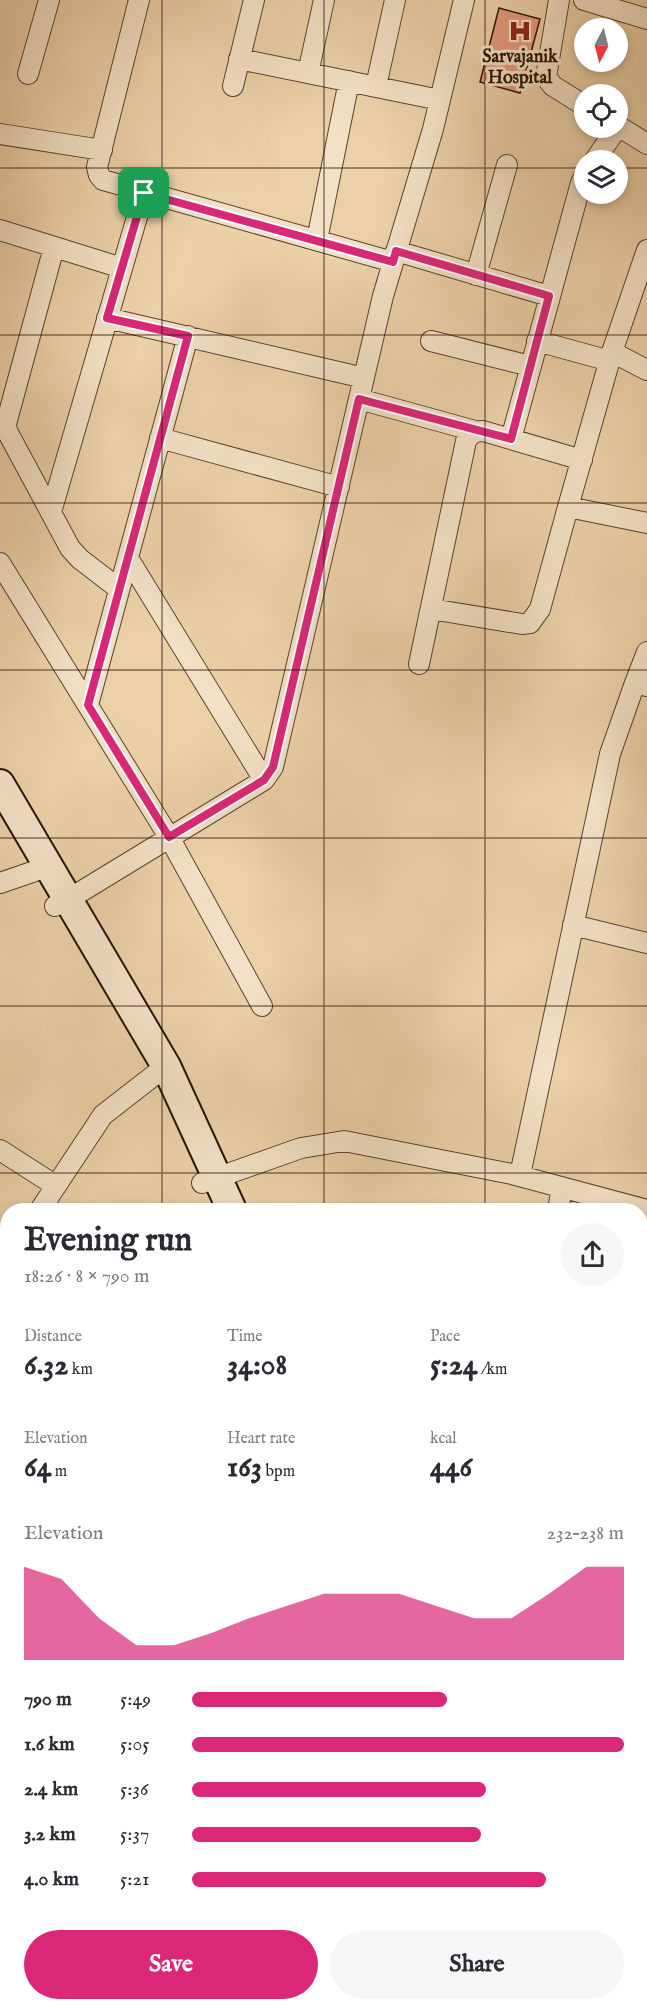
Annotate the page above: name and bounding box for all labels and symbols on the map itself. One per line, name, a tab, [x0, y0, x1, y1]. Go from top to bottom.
hospital icon: Sarvajanik Hospital	[507, 18, 533, 44]
north arrow	[574, 18, 628, 72]
place label: Sarvajanik Hospital	[482, 46, 559, 90]
pin	[118, 167, 169, 218]

